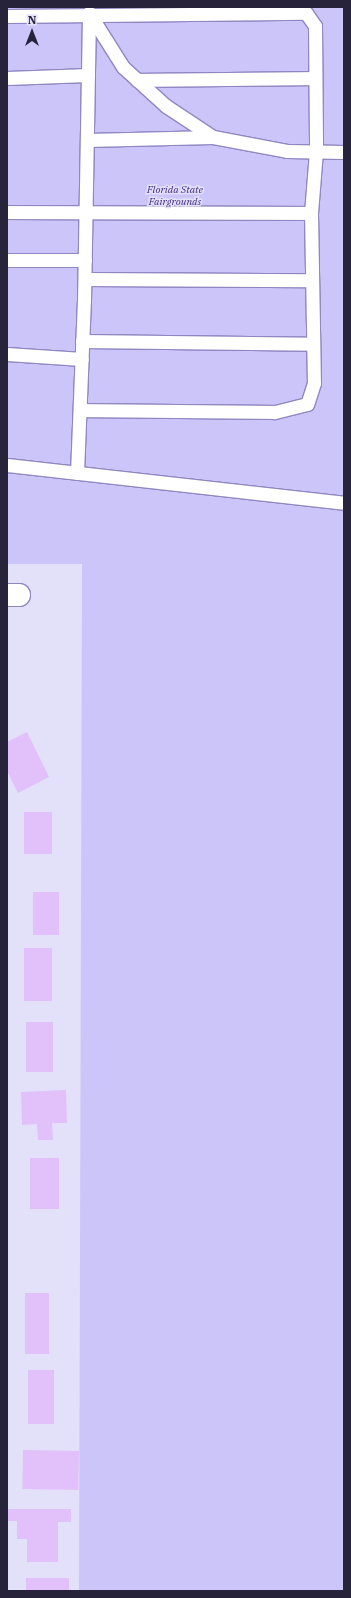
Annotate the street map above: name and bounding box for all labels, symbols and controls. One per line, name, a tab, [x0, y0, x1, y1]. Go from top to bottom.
north arrow	[12, 12, 52, 52]
text: N	[28, 13, 36, 27]
park label: Florida State Fairgrounds	[147, 183, 203, 206]

